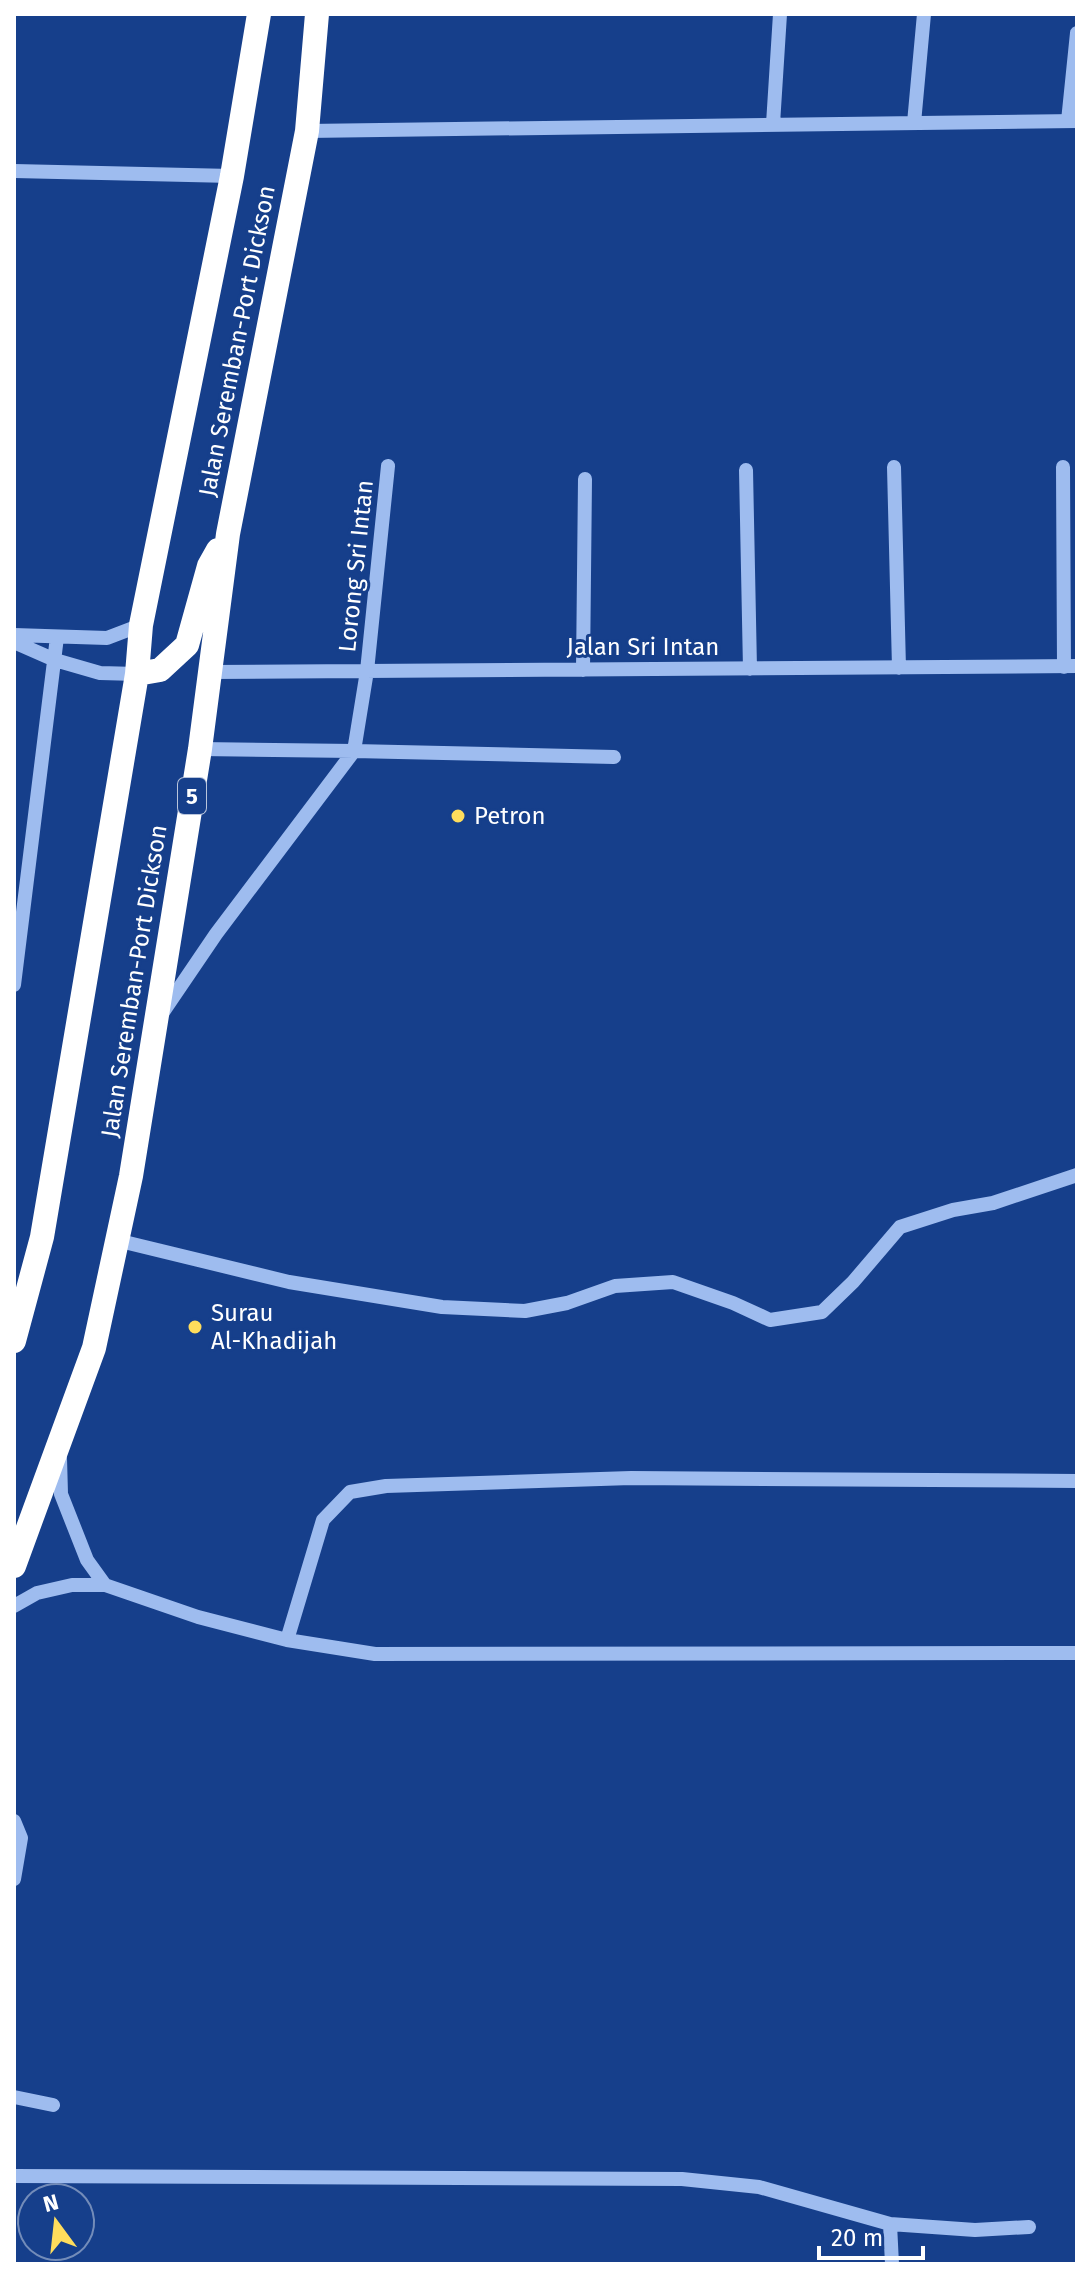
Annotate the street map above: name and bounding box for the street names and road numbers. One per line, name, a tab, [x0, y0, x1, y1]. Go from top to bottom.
street label: Jalan Seremban-Port Dickson	[193, 183, 281, 499]
street label: Lorong Sri Intan	[333, 478, 379, 654]
street label: Jalan Sri Intan	[567, 633, 719, 661]
road number: 5	[178, 778, 206, 814]
street label: Jalan Seremban-Port Dickson	[95, 823, 173, 1139]

